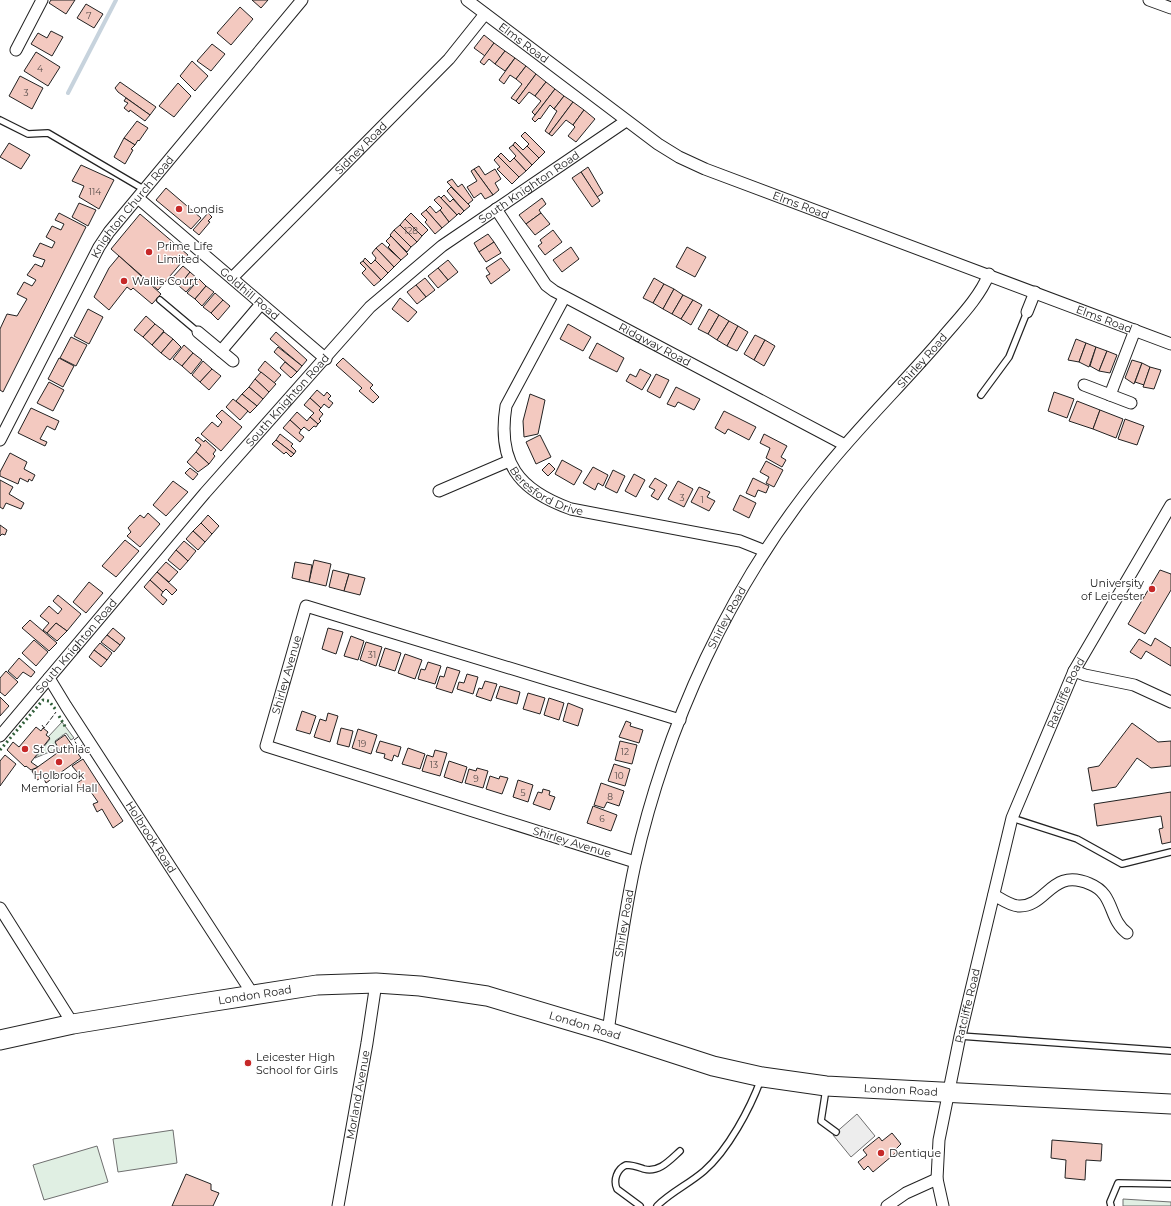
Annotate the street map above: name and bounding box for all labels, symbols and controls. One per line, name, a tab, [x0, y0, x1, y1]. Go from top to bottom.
house number: 7	[86, 10, 92, 21]
street label: Elms Road	[496, 19, 551, 66]
house number: 4	[37, 63, 43, 74]
house number: 3	[23, 87, 29, 98]
street label: Sidney Road	[332, 119, 390, 177]
street label: South Knighton Road	[476, 148, 582, 226]
street label: Knighton Church Road	[88, 153, 177, 260]
house number: 114	[89, 186, 101, 197]
street label: Elms Road	[771, 188, 831, 222]
place label: Londis	[187, 202, 224, 216]
marker: Londis	[174, 204, 184, 214]
house number: 128	[404, 225, 418, 236]
place label: Prime Life Limited	[157, 239, 213, 266]
marker: Prime Life Limited	[144, 247, 154, 257]
street label: Goldhill Road	[217, 264, 282, 323]
place label: Wallis Court	[132, 274, 199, 288]
marker: Wallis Court	[119, 276, 129, 286]
street label: Elms Road	[1074, 302, 1134, 336]
street label: Ridgway Road	[616, 320, 693, 369]
street label: Shirley Road	[894, 330, 950, 391]
street label: South Knighton Road	[243, 351, 332, 449]
street label: Beresford Drive	[507, 464, 585, 518]
house number: 3	[679, 492, 685, 503]
house number: 1	[700, 494, 704, 505]
place label: University of Leicester	[1081, 576, 1144, 603]
street label: Shirley Road	[704, 584, 749, 651]
marker: University of Leicester	[1147, 584, 1157, 594]
street label: South Knighton Road	[32, 596, 120, 696]
street label: Shirley Avenue	[268, 633, 304, 716]
house number: 31	[368, 649, 376, 660]
street label: Ratcliffe Road	[1044, 655, 1087, 731]
house number: 19	[358, 738, 367, 749]
place label: St Guthlac	[33, 742, 91, 756]
marker: St Guthlac	[20, 744, 30, 754]
house number: 12	[621, 746, 629, 757]
marker: Holbrook Memorial Hall	[54, 757, 64, 767]
house number: 13	[430, 759, 438, 770]
place label: Holbrook Memorial Hall	[21, 768, 97, 795]
house number: 10	[614, 770, 624, 781]
house number: 9	[473, 773, 479, 784]
house number: 5	[520, 787, 526, 798]
house number: 8	[607, 791, 613, 802]
street label: Holbrook Road	[123, 799, 179, 876]
house number: 6	[599, 813, 605, 824]
street label: Shirley Avenue	[531, 823, 613, 861]
street label: Shirley Road	[612, 888, 637, 958]
street label: Ratcliffe Road	[952, 967, 983, 1044]
street label: London Road	[217, 982, 293, 1007]
street label: London Road	[547, 1008, 623, 1043]
street label: Morland Avenue	[343, 1049, 373, 1141]
place label: Leicester High School for Girls	[256, 1050, 339, 1077]
marker: Leicester High School for Girls	[243, 1058, 253, 1068]
street label: London Road	[863, 1081, 938, 1099]
place label: Dentique	[889, 1146, 941, 1160]
marker: Dentique	[876, 1148, 886, 1158]

